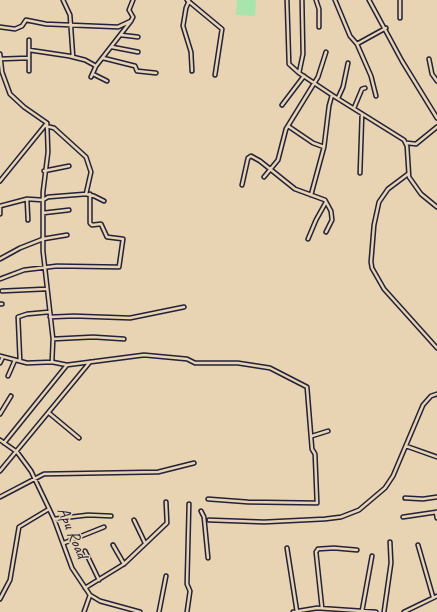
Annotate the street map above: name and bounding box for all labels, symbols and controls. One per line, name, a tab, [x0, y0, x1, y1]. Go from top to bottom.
street label: Apu Road	[52, 504, 92, 562]

